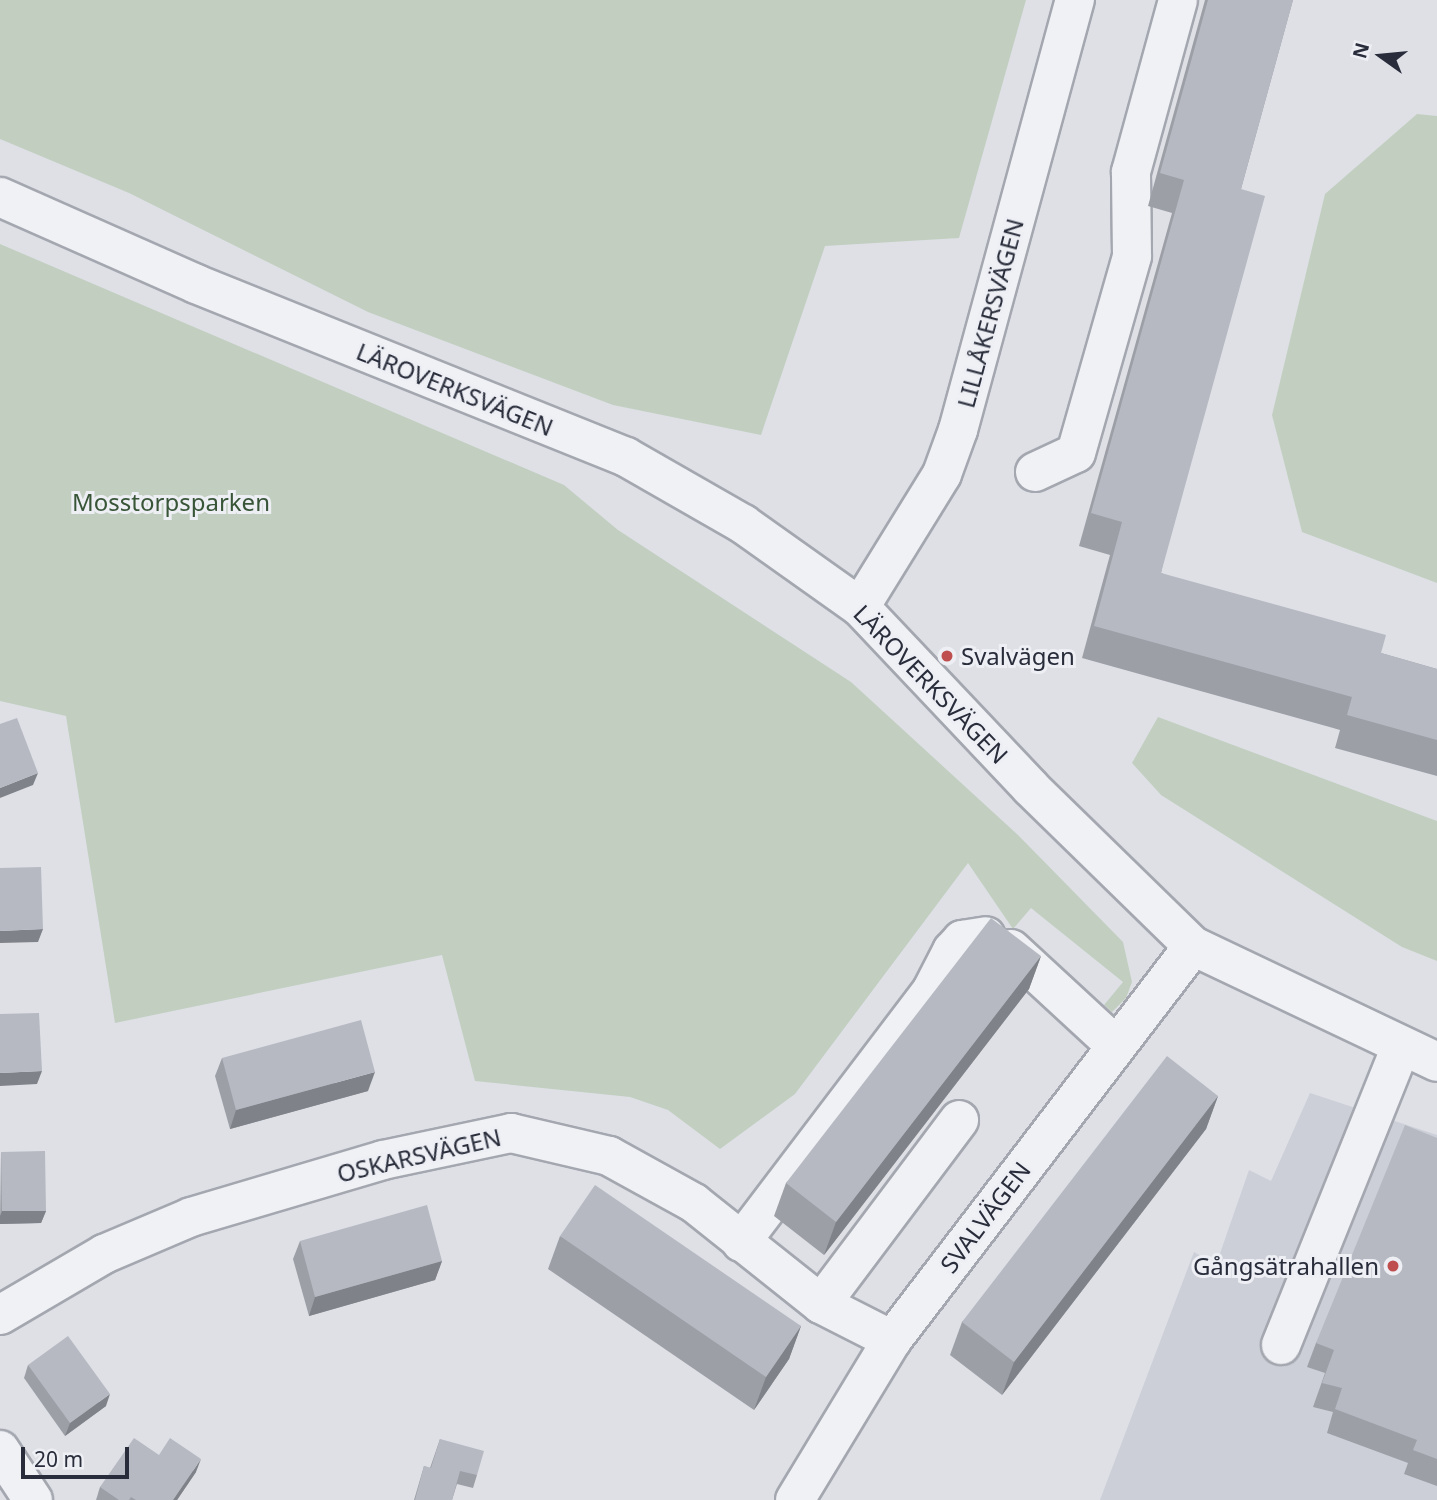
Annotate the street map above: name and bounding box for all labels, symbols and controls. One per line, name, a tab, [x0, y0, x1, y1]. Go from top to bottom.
north arrow	[1346, 21, 1416, 91]
text: N	[1346, 40, 1375, 61]
street label: LILLÅKERSVÄGEN	[951, 215, 1029, 411]
street label: LÄROVERKSVÄGEN	[353, 336, 557, 442]
park label: Mosstorpsparken	[72, 488, 270, 516]
street label: LÄROVERKSVÄGEN	[848, 599, 1014, 769]
place label: Svalvägen	[961, 642, 1075, 670]
marker: Svalvägen	[939, 648, 955, 664]
street label: OSKARSVÄGEN	[334, 1122, 504, 1188]
street label: SVALVÄGEN	[934, 1156, 1036, 1278]
place label: Gångsätrahallen	[1193, 1252, 1379, 1280]
marker: Gångsätrahallen	[1385, 1258, 1401, 1274]
scale bar	[24, 1434, 133, 1478]
text: 20 m	[34, 1445, 83, 1473]

